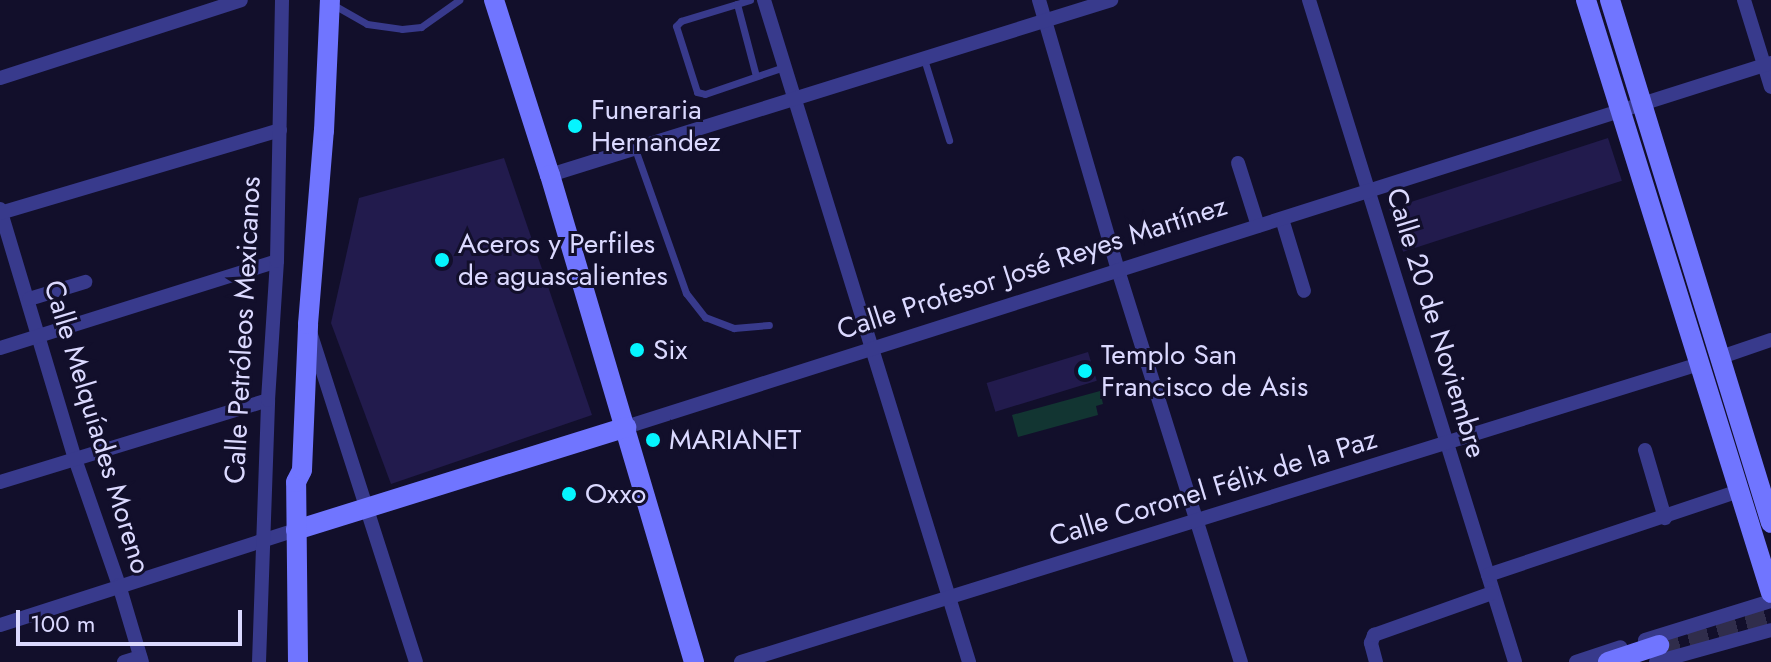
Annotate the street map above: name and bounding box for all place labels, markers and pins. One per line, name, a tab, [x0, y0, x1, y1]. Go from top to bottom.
place label: Funeraria Hernandez	[591, 93, 721, 159]
marker: Funeraria Hernandez	[566, 117, 584, 135]
place label: Aceros y Perfiles de aguascalientes	[458, 227, 668, 293]
marker: Aceros y Perfiles de aguascalientes	[433, 251, 451, 269]
place label: Six	[653, 333, 687, 367]
place label: Templo San Francisco de Asis	[1101, 338, 1308, 404]
marker: Six	[628, 341, 646, 359]
marker: Templo San Francisco de Asis	[1076, 362, 1094, 380]
place label: MARIANET	[669, 423, 801, 457]
marker: MARIANET	[644, 431, 662, 449]
place label: Oxxo	[585, 477, 646, 511]
marker: Oxxo	[560, 485, 578, 503]

